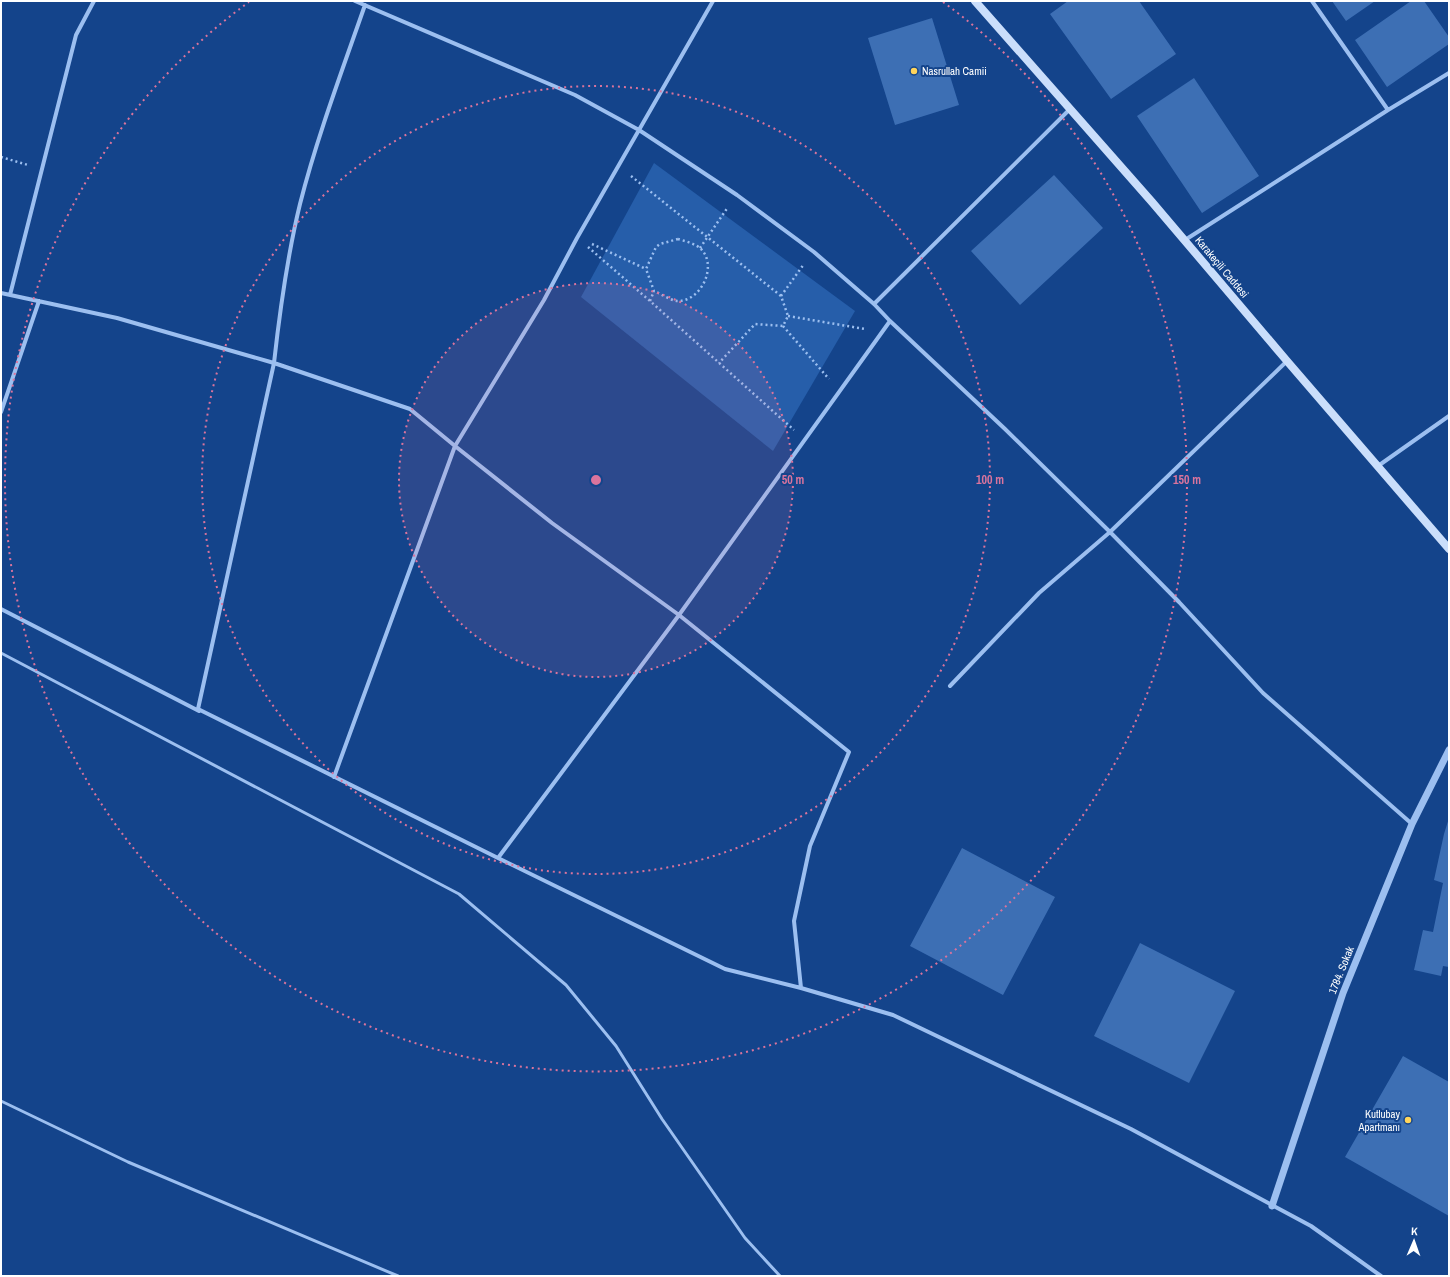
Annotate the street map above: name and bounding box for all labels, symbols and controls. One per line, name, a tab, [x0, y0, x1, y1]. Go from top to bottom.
place label: Nasrullah Camii	[922, 64, 987, 78]
marker: Nasrullah Camii	[909, 66, 919, 76]
street label: Karakeçili Caddesi	[1192, 233, 1252, 301]
text: 50 m	[782, 472, 804, 488]
text: 100 m	[976, 472, 1004, 488]
text: 150 m	[1173, 472, 1201, 488]
centre of rings	[589, 473, 603, 487]
street label: 1784. Sokak	[1325, 944, 1357, 996]
place label: Kutlubay Apartmanı	[1357, 1107, 1400, 1134]
marker: Kutlubay Apartmanı	[1403, 1115, 1413, 1125]
north arrow	[1394, 1221, 1434, 1261]
text: K	[1411, 1224, 1418, 1238]

